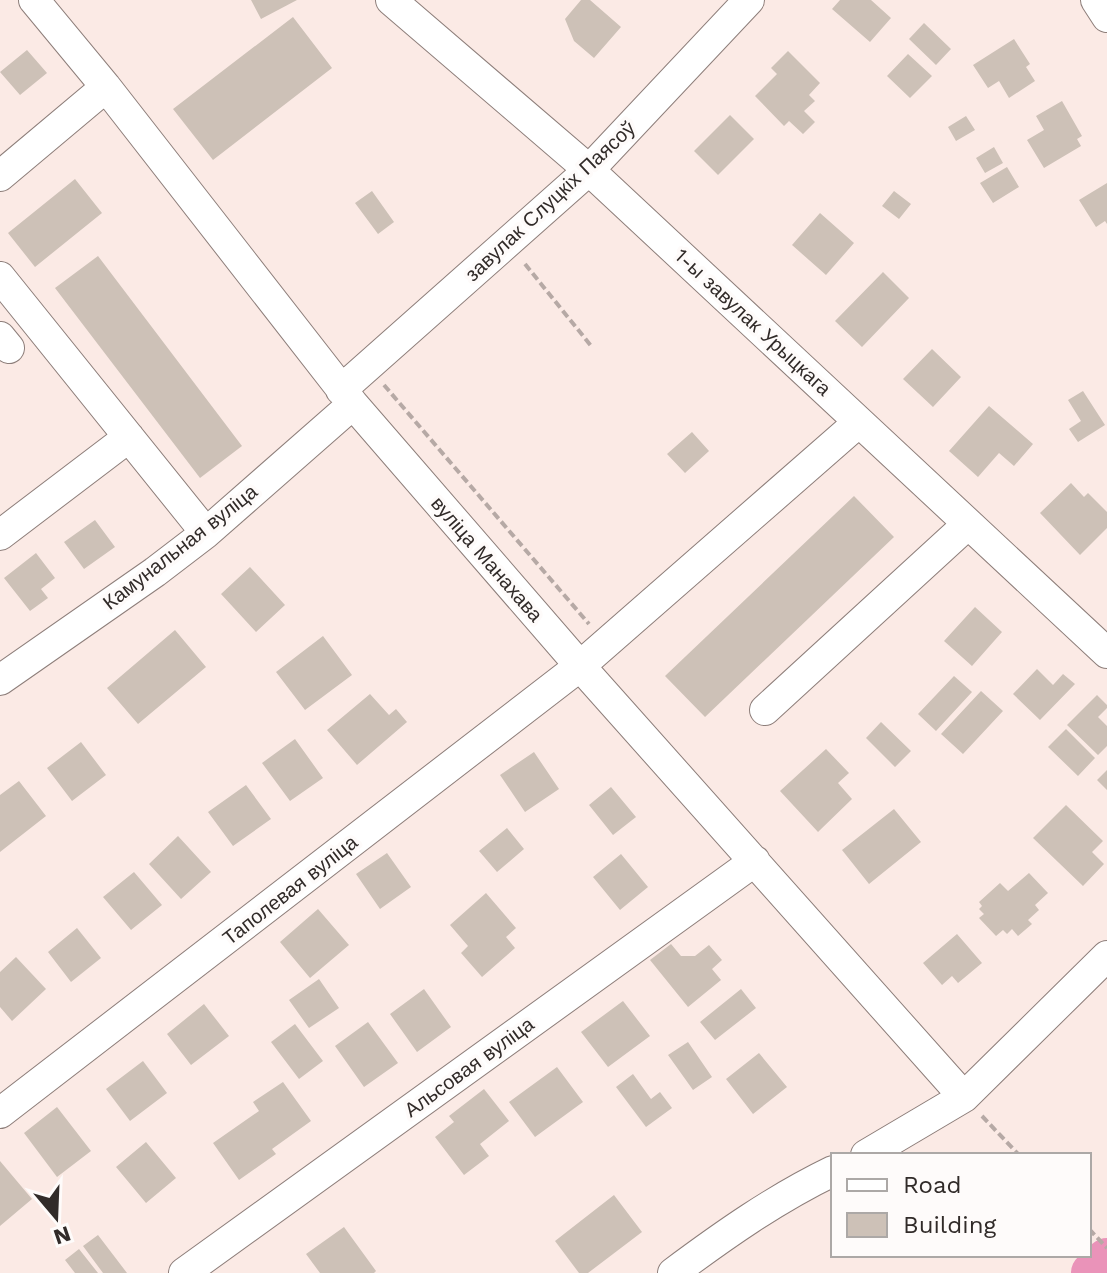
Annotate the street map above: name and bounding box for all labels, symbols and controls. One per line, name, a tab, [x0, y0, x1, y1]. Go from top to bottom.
street label: завулак Слуцкіх Паясоў	[460, 116, 640, 286]
street label: 1-ы завулак Урыцкага	[670, 243, 837, 401]
street label: Камунальная вуліца	[98, 479, 263, 615]
street label: вуліца Манахава	[426, 492, 548, 627]
street label: Таполевая вуліца	[218, 829, 363, 950]
street label: Альсовая вуліца	[399, 1011, 539, 1122]
legend	[831, 1153, 1091, 1257]
text: Road	[903, 1171, 962, 1199]
north arrow	[16, 1177, 96, 1257]
text: Building	[903, 1211, 996, 1239]
text: N	[51, 1221, 74, 1250]

